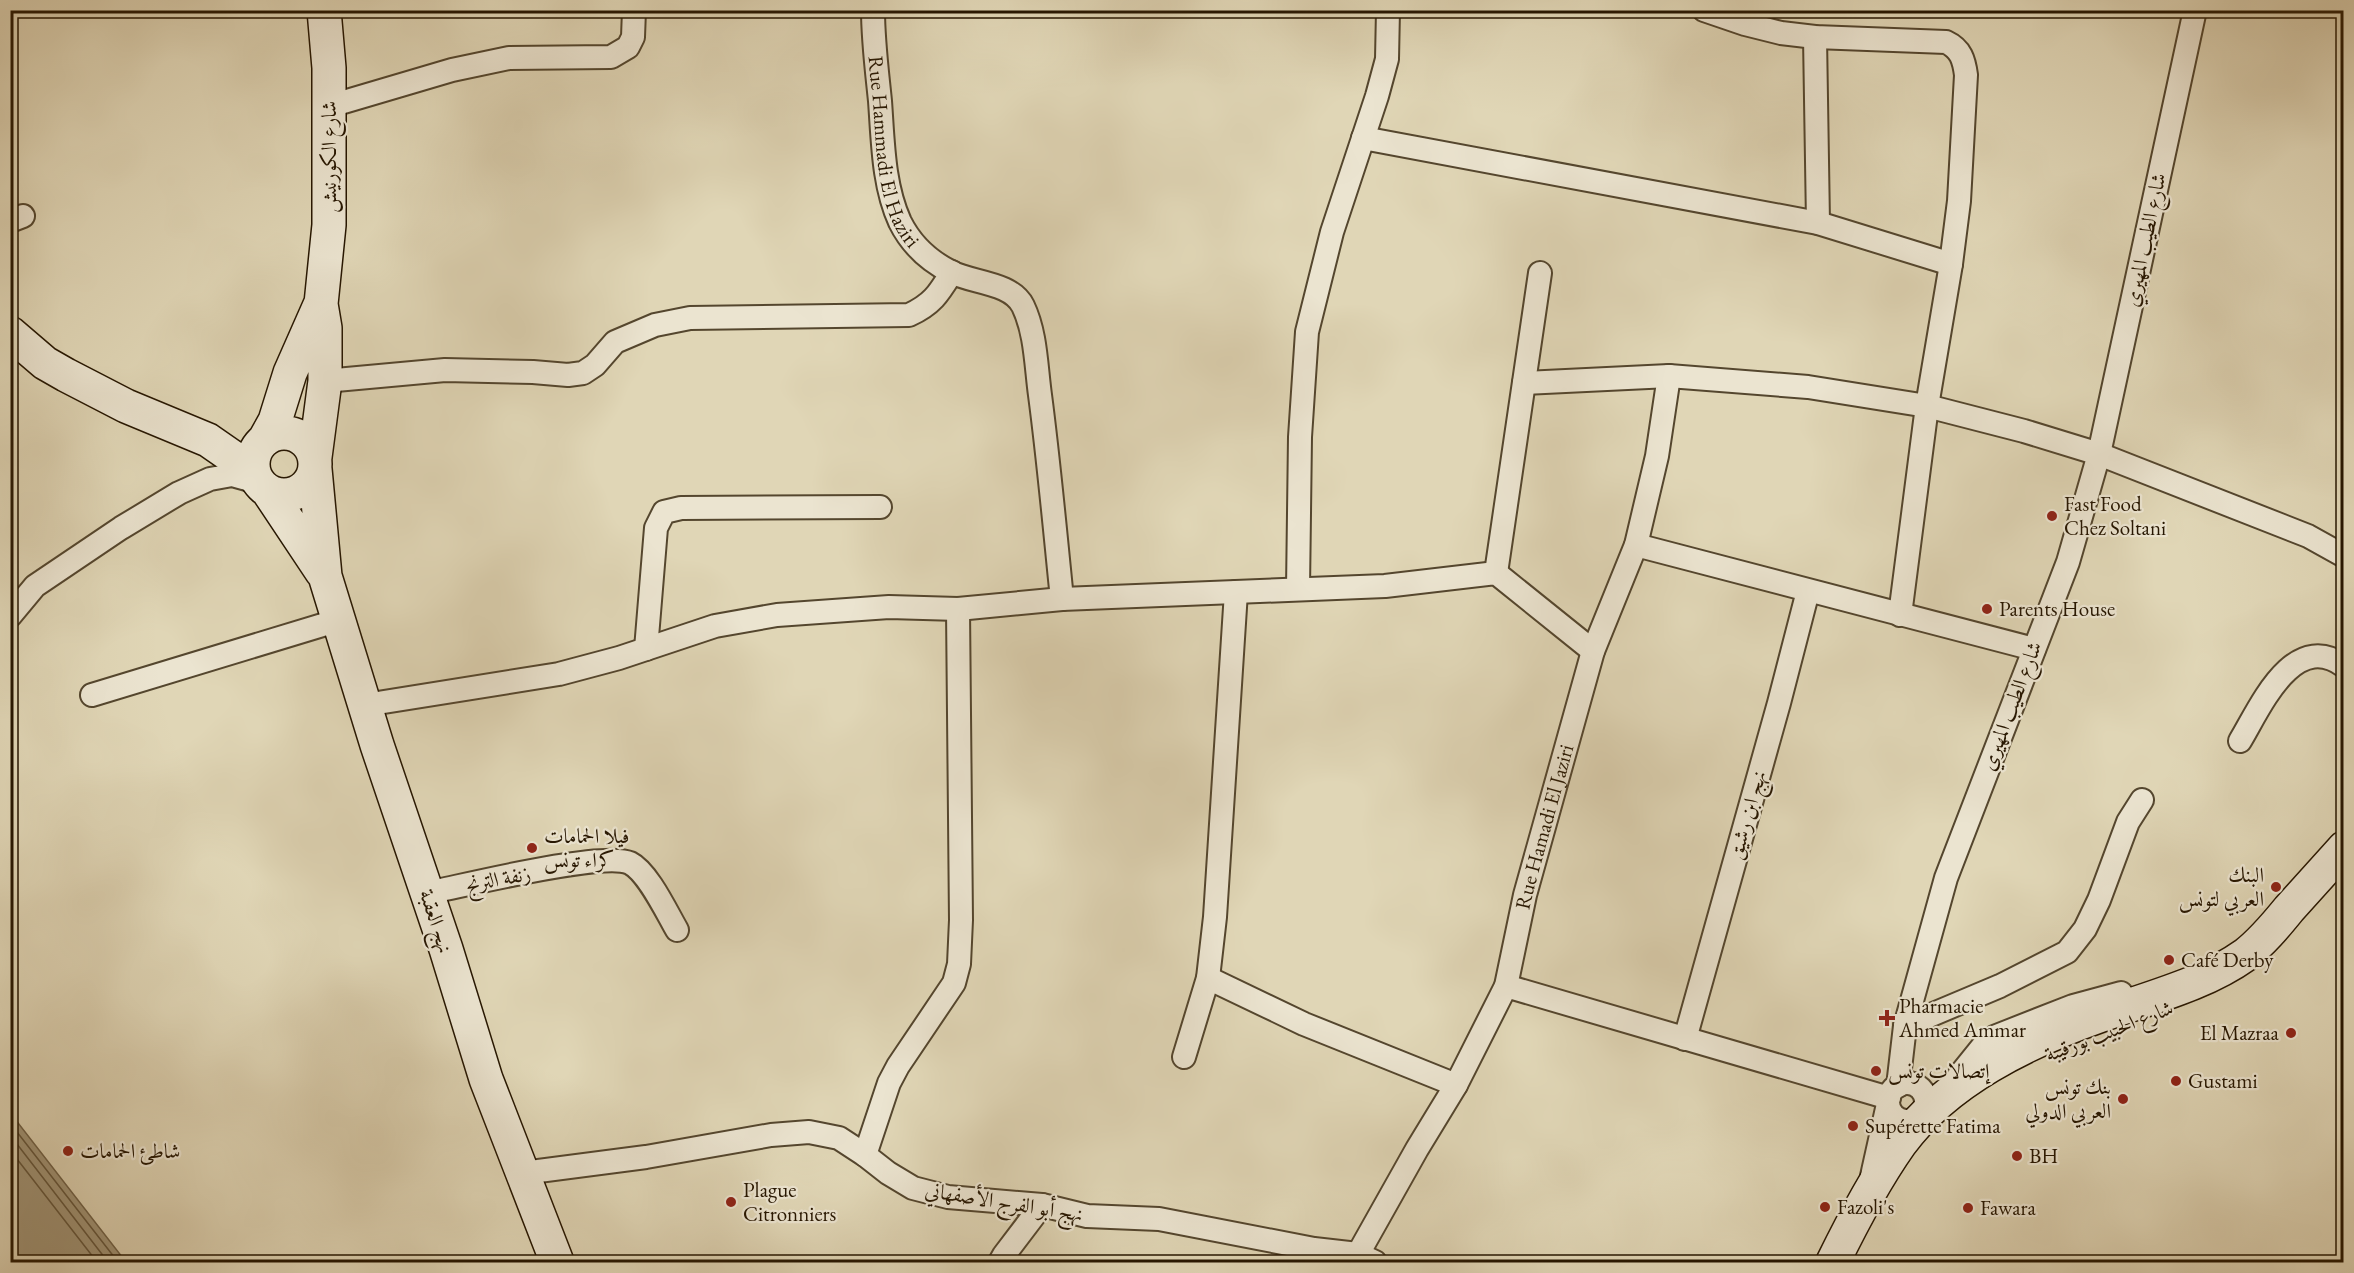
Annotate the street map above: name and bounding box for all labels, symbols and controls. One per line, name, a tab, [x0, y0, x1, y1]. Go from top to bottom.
street label: Rue Hammadi El Haziri	[862, 54, 926, 253]
street label: شارع الكورنيش	[315, 101, 347, 213]
street label: شارع الطيب المهيري	[2117, 171, 2177, 310]
place label: Fast Food Chez Soltani	[2064, 490, 2166, 541]
marker: Fast Food Chez Soltani	[2045, 509, 2059, 523]
place label: Parents House	[1999, 595, 2115, 622]
marker: Parents House	[1980, 602, 1994, 616]
street label: شارع الطيب المهيري	[1974, 637, 2052, 776]
street label: Rue Hamadi El Jaziri	[1508, 741, 1579, 912]
street label: نهج ابن رشيق	[1721, 767, 1778, 864]
place label: فيلا الحمامات كراء تونس	[544, 822, 629, 874]
marker: فيلا الحمامات كراء تونس	[525, 841, 539, 855]
street label: زنفة الترنج	[463, 859, 534, 903]
place label: البنك العربي لتونس	[2179, 861, 2264, 916]
marker: البنك العربي لتونس	[2269, 880, 2283, 894]
street label: نهج العقبة	[408, 885, 459, 958]
place label: Café Derby	[2181, 946, 2274, 973]
marker: Café Derby	[2162, 953, 2176, 967]
place label: Pharmacie Ahmed Ammar	[1898, 992, 2026, 1043]
street label: شارع الحبيب بورقيبة	[2041, 994, 2179, 1072]
marker: Pharmacie Ahmed Ammar	[1880, 1011, 1894, 1025]
place label: El Mazraa	[2200, 1019, 2280, 1046]
marker: El Mazraa	[2284, 1026, 2298, 1040]
place label: إتصالات تونس	[1888, 1057, 1991, 1085]
marker: إتصالات تونس	[1869, 1064, 1883, 1078]
place label: Gustami	[2188, 1067, 2258, 1094]
place label: بنك تونس العربي الدولي	[2025, 1073, 2111, 1128]
marker: Gustami	[2169, 1074, 2183, 1088]
marker: بنك تونس العربي الدولي	[2116, 1092, 2130, 1106]
place label: Supérette Fatima	[1865, 1112, 2001, 1139]
marker: Supérette Fatima	[1846, 1119, 1860, 1133]
place label: شاطئ الحمامات	[80, 1137, 181, 1165]
place label: BH	[2029, 1142, 2058, 1169]
marker: شاطئ الحمامات	[61, 1144, 75, 1158]
marker: BH	[2010, 1149, 2024, 1163]
street label: نهج أبو الفرج الأصفهاني	[922, 1175, 1085, 1233]
place label: Plague Citronniers	[743, 1176, 837, 1227]
place label: Fazoli's	[1837, 1193, 1894, 1220]
place label: Fawara	[1980, 1194, 2037, 1221]
marker: Plague Citronniers	[724, 1195, 738, 1209]
marker: Fazoli's	[1818, 1200, 1832, 1214]
marker: Fawara	[1961, 1201, 1975, 1215]

